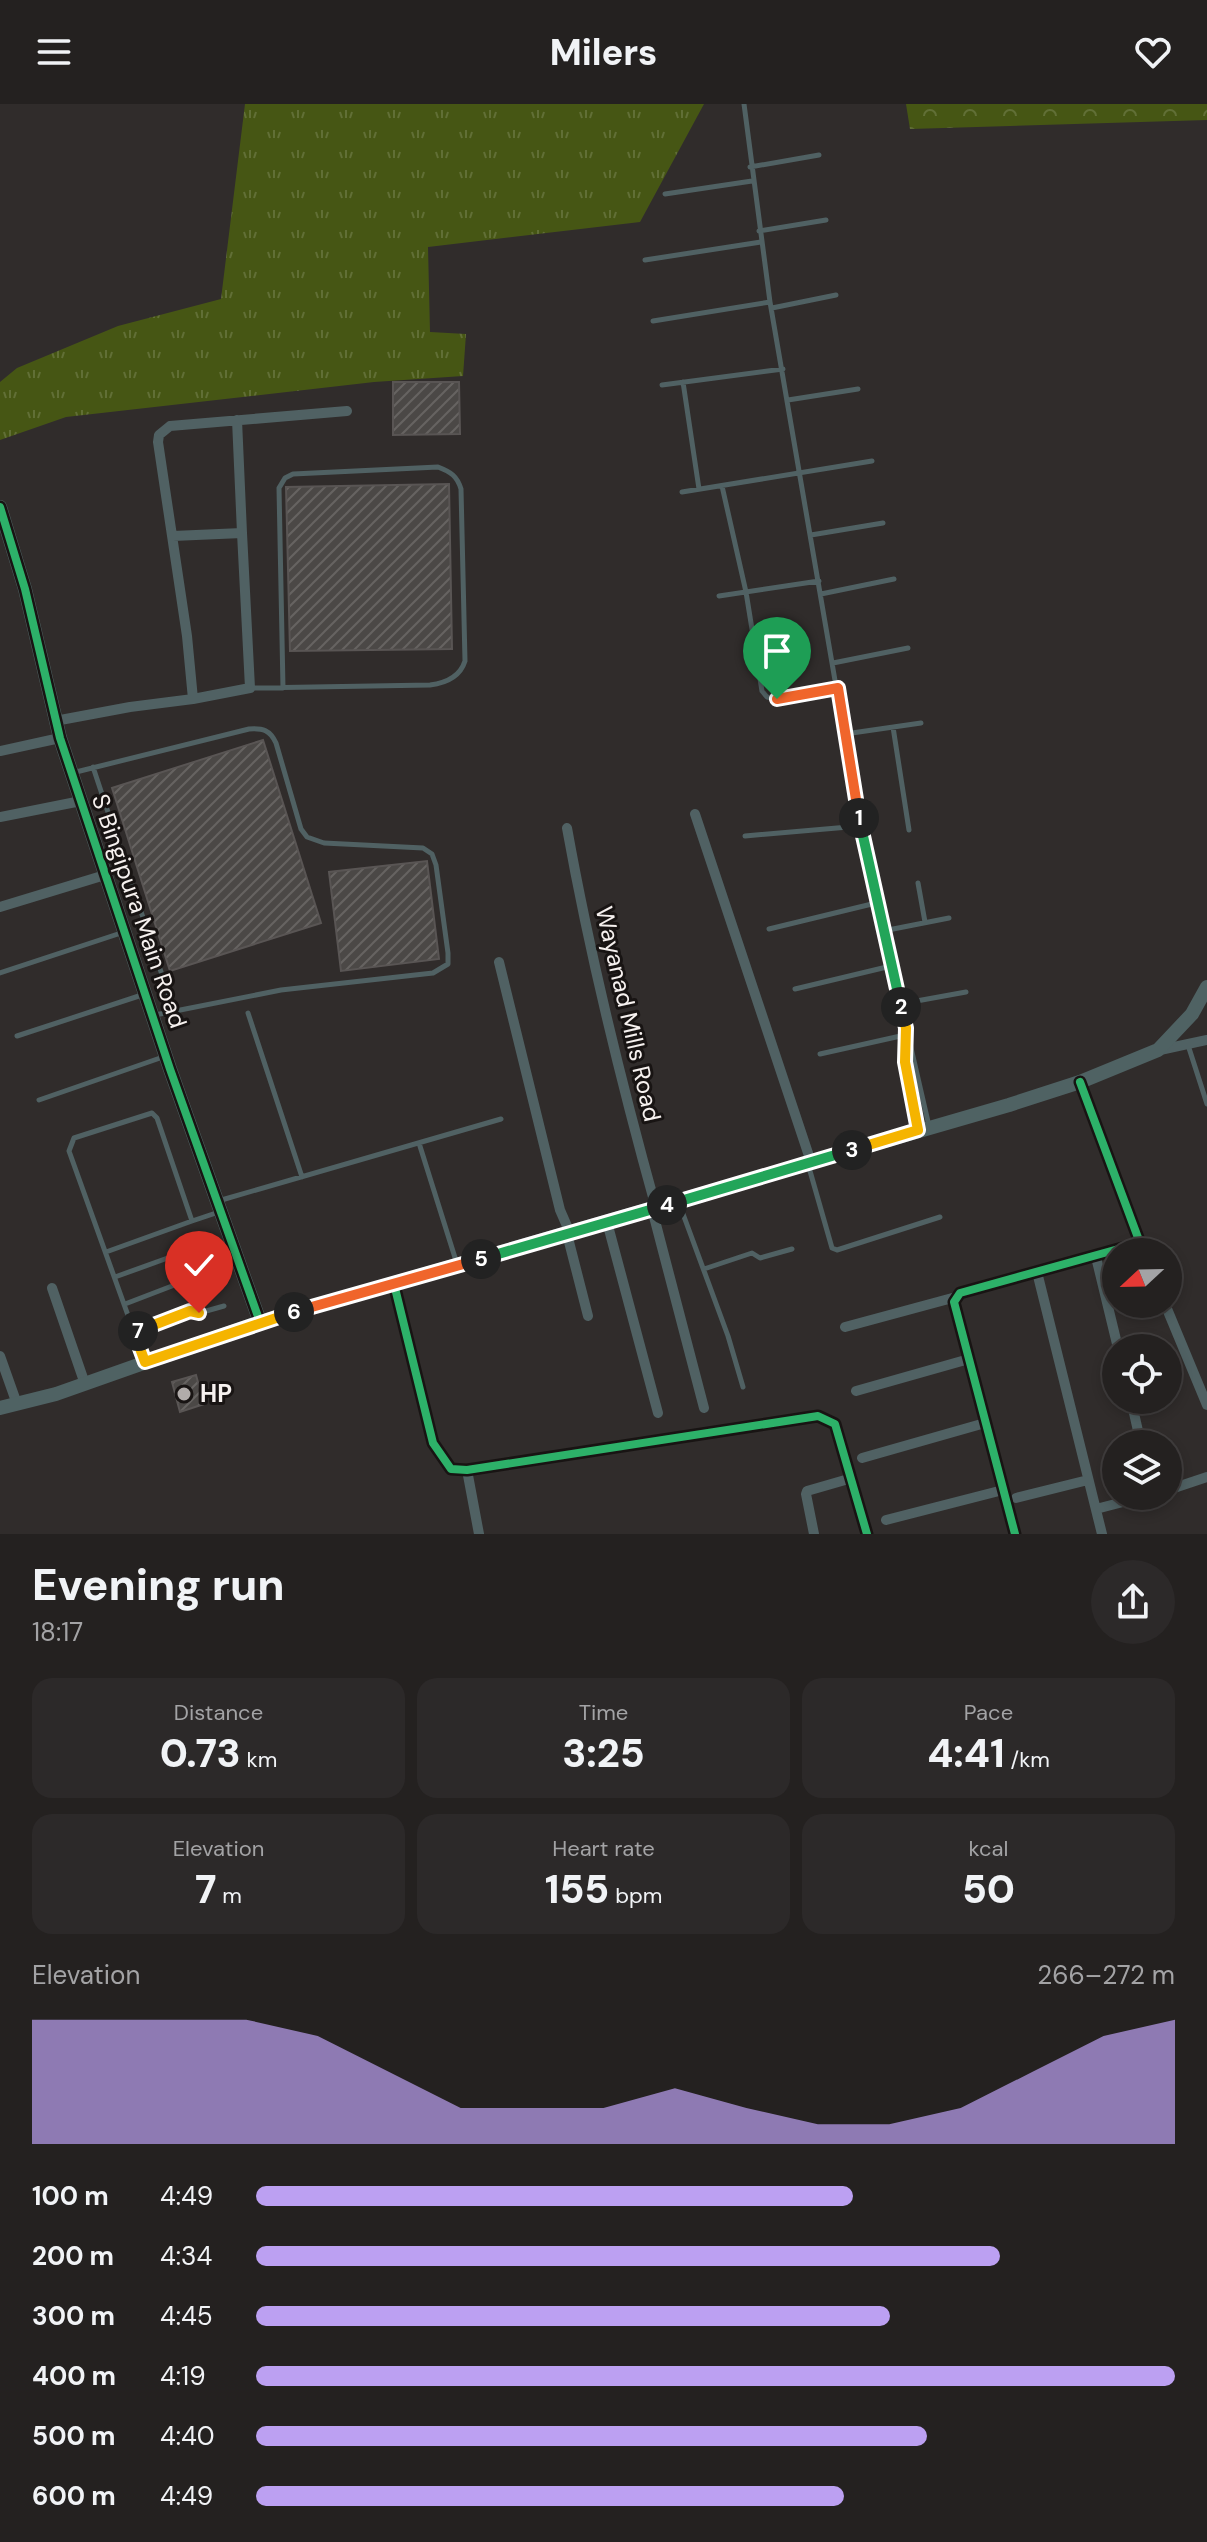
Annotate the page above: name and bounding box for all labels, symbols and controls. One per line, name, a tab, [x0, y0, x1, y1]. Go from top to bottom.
text: Milers	[550, 29, 657, 76]
icon: menu	[32, 30, 76, 74]
icon: heart	[1131, 30, 1175, 74]
pin	[743, 617, 811, 699]
icon: arrive	[755, 629, 799, 673]
street label: S Bingipura Main Road	[85, 790, 194, 1032]
pin: 1	[839, 798, 879, 838]
text: 1	[855, 803, 863, 832]
street label: Wayanad Mills Road	[589, 903, 668, 1124]
pin: 2	[881, 987, 921, 1027]
text: 2	[895, 992, 907, 1021]
pin: 3	[832, 1130, 872, 1170]
text: 3	[845, 1135, 859, 1164]
pin: 4	[647, 1185, 687, 1225]
text: 4	[660, 1190, 674, 1219]
pin	[165, 1231, 233, 1313]
north arrow	[1102, 1238, 1182, 1318]
map controls	[1102, 1238, 1182, 1510]
pin: 5	[461, 1239, 501, 1279]
icon: check	[177, 1243, 221, 1287]
text: 5	[474, 1244, 488, 1273]
pin: 6	[274, 1292, 314, 1332]
text: 6	[287, 1297, 301, 1326]
pin: 7	[118, 1311, 158, 1351]
text: 7	[132, 1316, 144, 1345]
button: locate	[1102, 1334, 1182, 1414]
place label: HP	[200, 1378, 232, 1409]
marker: HP	[175, 1385, 193, 1403]
button: layers	[1102, 1430, 1182, 1510]
text: Evening run	[32, 1556, 285, 1614]
button: share	[1091, 1560, 1175, 1644]
text: 18:17	[32, 1615, 83, 1649]
text: Distance	[174, 1698, 263, 1727]
text: Time	[579, 1698, 628, 1727]
text: Pace	[964, 1698, 1013, 1727]
text: 0.73	[160, 1727, 241, 1779]
text: 3:25	[562, 1727, 645, 1779]
text: 4:41	[927, 1727, 1005, 1779]
text: km	[241, 1745, 277, 1774]
text: /km	[1005, 1745, 1050, 1774]
text: Elevation	[173, 1834, 264, 1863]
text: Heart rate	[552, 1834, 655, 1863]
text: kcal	[969, 1834, 1008, 1863]
text: 7	[195, 1863, 217, 1915]
text: 155	[545, 1863, 609, 1915]
text: 50	[962, 1863, 1015, 1915]
text: m	[217, 1881, 242, 1910]
text: bpm	[609, 1881, 662, 1910]
text: Elevation	[32, 1958, 140, 1992]
text: 266–272 m	[1037, 1958, 1175, 1992]
text: 100 m	[32, 2179, 109, 2213]
text: 4:49	[160, 2179, 213, 2213]
text: 200 m	[32, 2239, 114, 2273]
text: 4:34	[160, 2239, 212, 2273]
text: 300 m	[32, 2299, 115, 2333]
text: 4:45	[160, 2299, 213, 2333]
text: 400 m	[32, 2359, 116, 2393]
text: 4:19	[160, 2359, 205, 2393]
text: 500 m	[32, 2419, 115, 2453]
text: 4:40	[160, 2419, 215, 2453]
text: 600 m	[32, 2479, 116, 2513]
text: 4:49	[160, 2479, 213, 2513]

